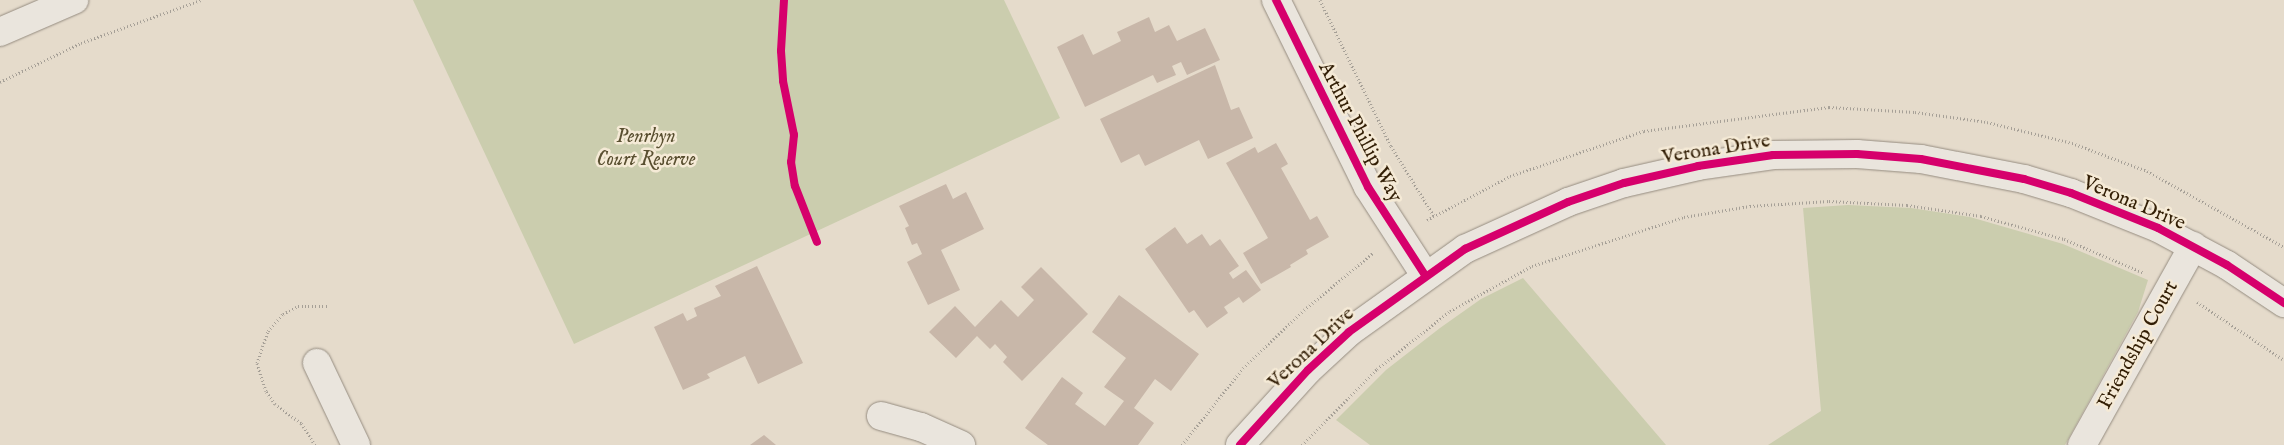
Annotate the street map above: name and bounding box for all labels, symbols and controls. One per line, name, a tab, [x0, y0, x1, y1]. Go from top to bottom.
street label: Arthur Phillip Way	[1313, 58, 1407, 206]
park label: Penrhyn Court Reserve	[597, 124, 695, 171]
street label: Verona Drive	[1660, 129, 1772, 169]
street label: Verona Drive	[2079, 171, 2189, 235]
street label: Friendship Court	[2093, 277, 2183, 413]
street label: Verona Drive	[1263, 302, 1359, 394]

